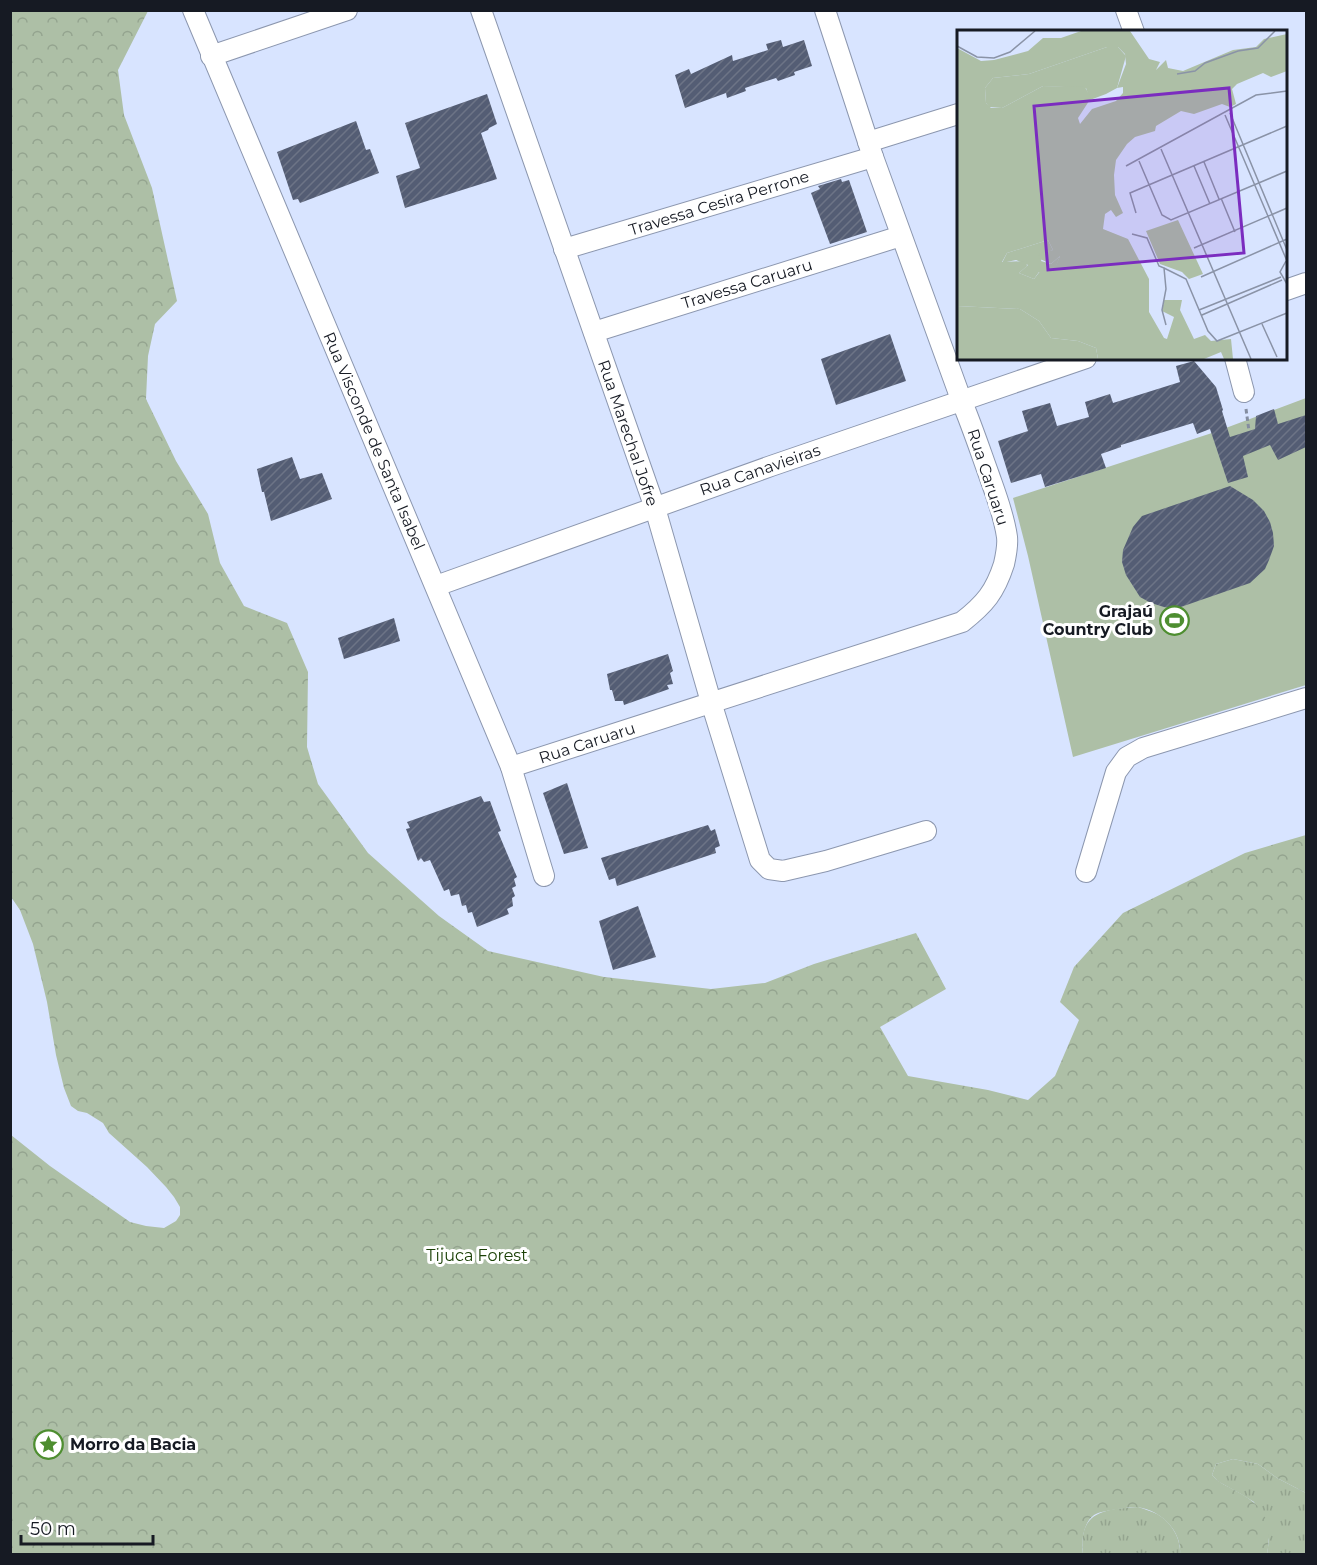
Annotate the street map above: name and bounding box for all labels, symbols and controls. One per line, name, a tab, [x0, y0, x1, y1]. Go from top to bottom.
inset map	[957, 30, 1287, 360]
street label: Travessa Cesira Perrone	[627, 167, 811, 239]
street label: Travessa Caruaru	[679, 255, 815, 313]
street label: Rua Visconde de Santa Isabel	[319, 329, 429, 553]
street label: Rua Marechal Jofre	[594, 357, 662, 509]
street label: Rua Caruaru	[963, 426, 1013, 528]
street label: Rua Canavieiras	[697, 440, 823, 500]
place label: Grajaú Country Club	[1043, 602, 1153, 639]
sports icon: Grajaú Country Club	[1158, 604, 1190, 636]
street label: Rua Caruaru	[536, 718, 638, 768]
park label: Tijuca Forest	[426, 1246, 528, 1265]
place icon: Morro da Bacia	[33, 1428, 65, 1460]
place label: Morro da Bacia	[70, 1435, 196, 1454]
scale bar	[21, 1508, 153, 1546]
text: 50 m	[30, 1518, 76, 1540]

